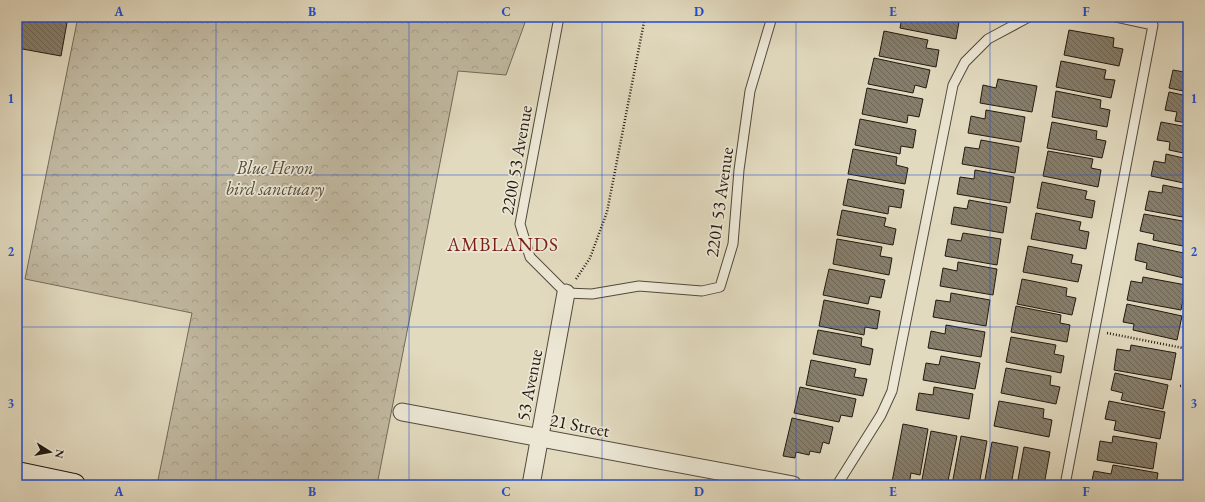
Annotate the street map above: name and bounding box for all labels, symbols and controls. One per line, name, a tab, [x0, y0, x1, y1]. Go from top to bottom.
text: A	[113, 3, 124, 20]
text: B	[308, 3, 316, 20]
text: C	[501, 3, 511, 20]
text: D	[694, 3, 704, 20]
text: E	[889, 3, 897, 20]
text: F	[1082, 3, 1090, 20]
text: 1	[8, 90, 15, 107]
text: 1	[1191, 90, 1198, 107]
street label: 2200 53 Avenue	[495, 103, 537, 217]
street label: 2201 53 Avenue	[700, 146, 738, 258]
park label: Blue Heron bird sanctuary	[226, 156, 325, 201]
district label: AMBLANDS	[446, 232, 559, 257]
text: 2	[8, 243, 15, 260]
text: 2	[1191, 243, 1198, 260]
street label: 53 Avenue	[511, 347, 547, 423]
text: 3	[8, 395, 15, 412]
text: 3	[1191, 395, 1198, 412]
street label: 21 Street	[548, 408, 612, 442]
north arrow	[30, 432, 70, 472]
text: N	[52, 448, 68, 460]
text: A	[113, 483, 124, 500]
text: B	[308, 483, 316, 500]
text: C	[501, 483, 511, 500]
text: D	[694, 483, 704, 500]
text: E	[889, 483, 897, 500]
text: F	[1082, 483, 1090, 500]

